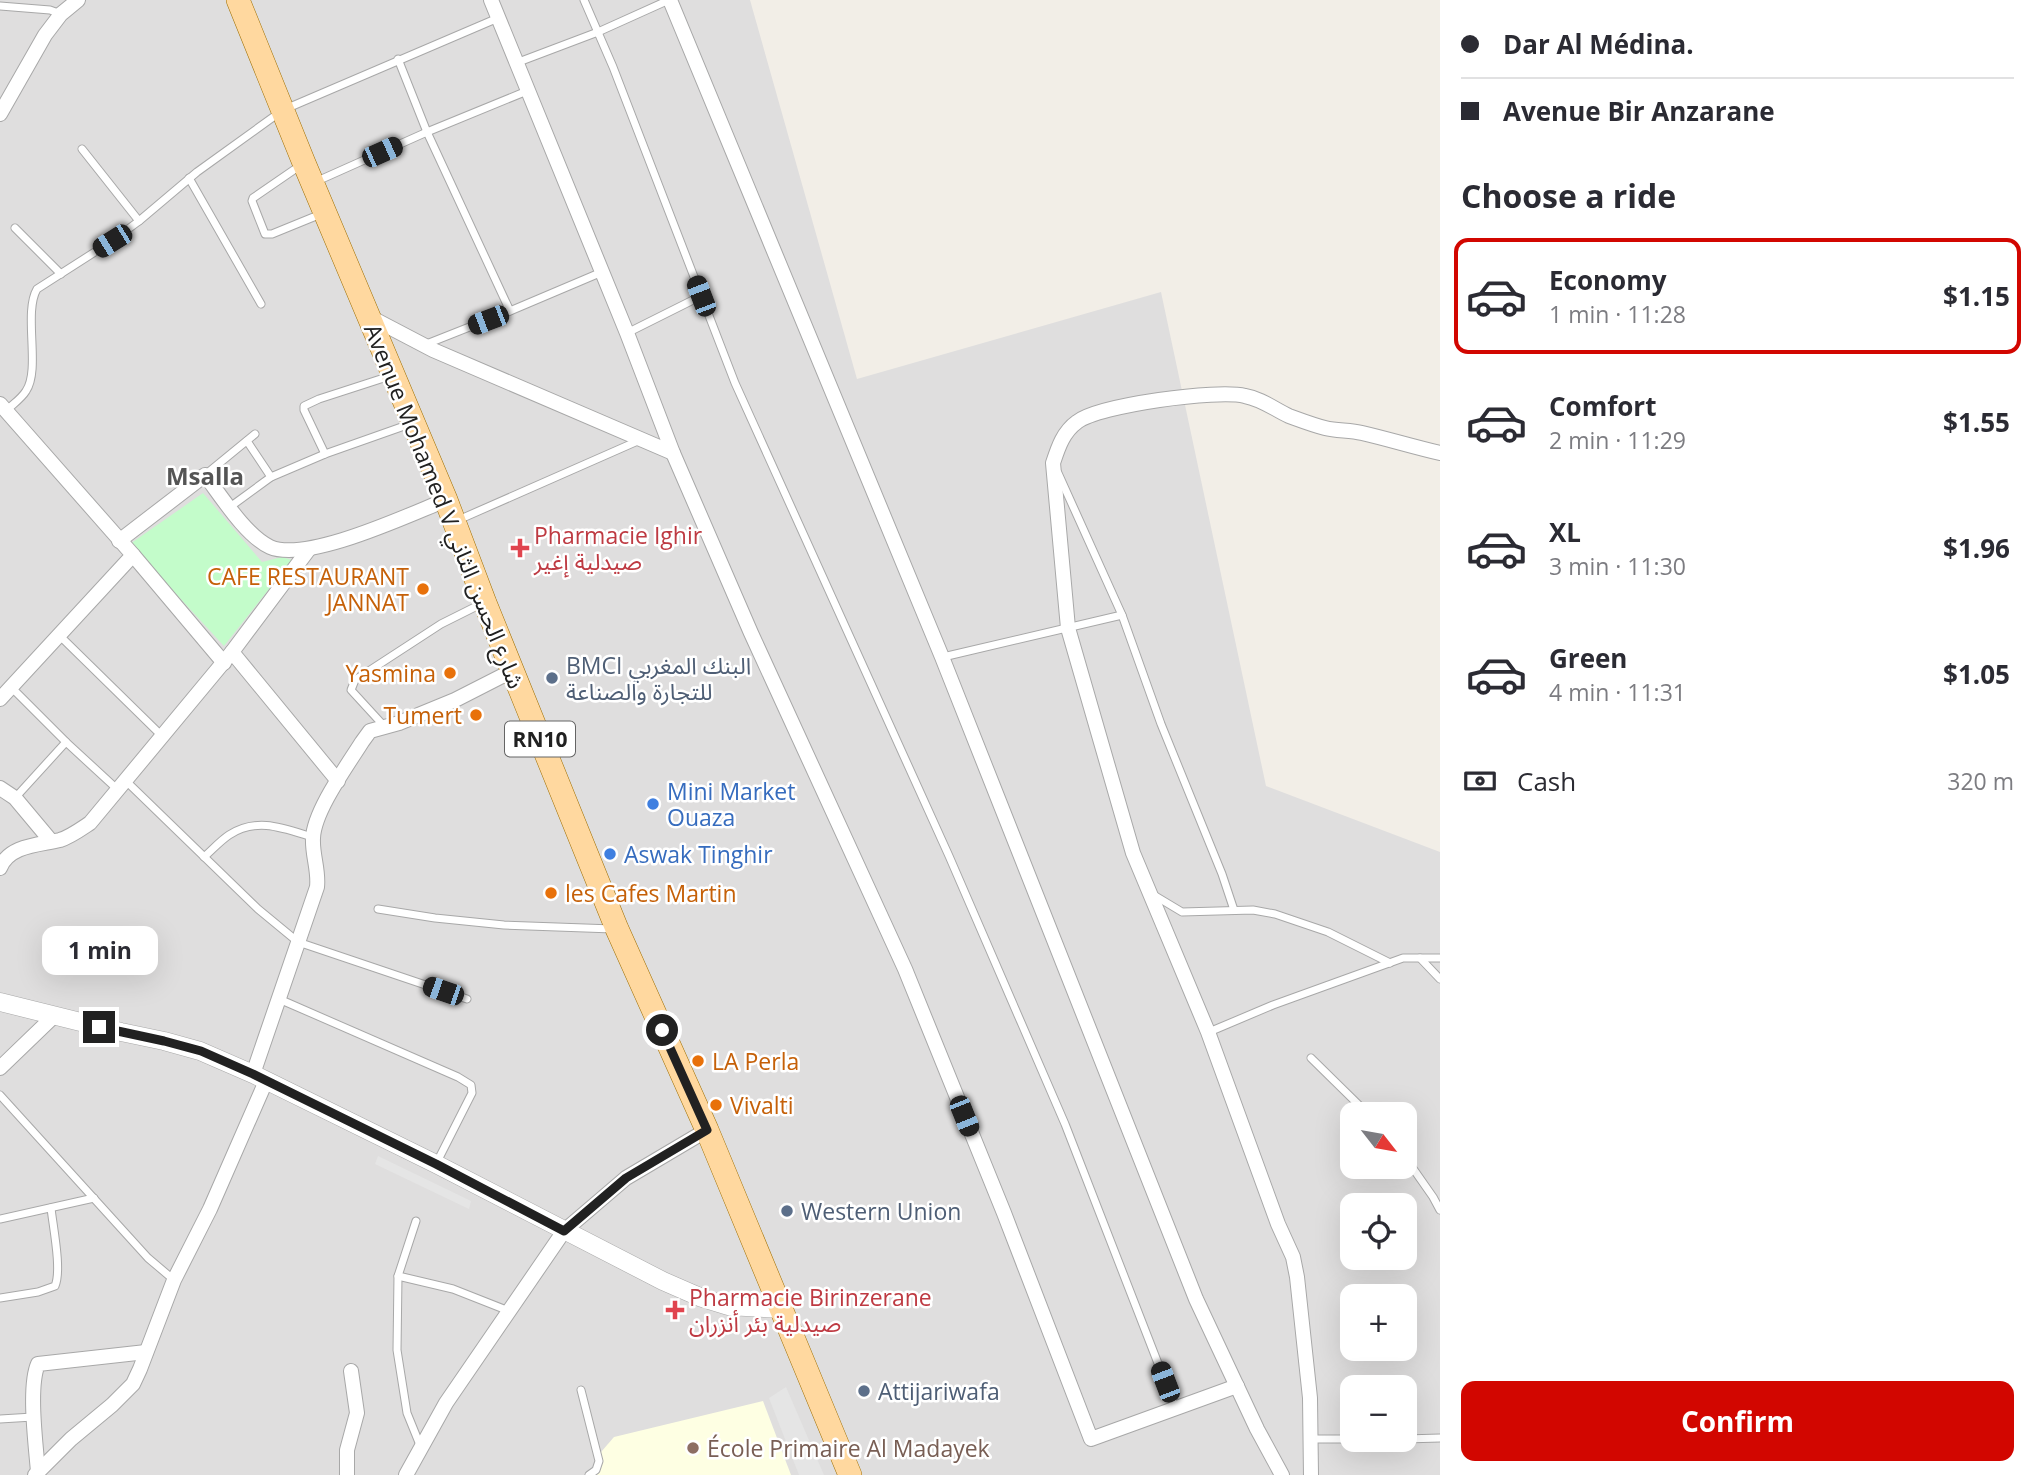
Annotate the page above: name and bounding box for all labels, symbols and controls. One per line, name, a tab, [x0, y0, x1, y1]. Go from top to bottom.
text: Dar Al Médina.	[1503, 26, 1694, 62]
text: Avenue Bir Anzarane	[1503, 93, 1775, 129]
car	[359, 134, 406, 170]
text: Choose a ride	[1461, 174, 1676, 217]
car	[89, 221, 136, 261]
text: Economy	[1549, 262, 1667, 298]
icon: car	[1465, 265, 1528, 328]
car	[684, 273, 719, 319]
text: $1.15	[1943, 278, 2010, 314]
text: 1 min · 11:28	[1549, 298, 1686, 330]
car	[465, 303, 512, 337]
street label: Avenue Mohamed V شارع الحسن الثاني	[355, 319, 533, 694]
text: Comfort	[1549, 388, 1656, 424]
icon: car	[1465, 391, 1528, 454]
text: $1.55	[1943, 404, 2010, 440]
text: 2 min · 11:29	[1549, 424, 1686, 456]
district label: Msalla	[166, 459, 244, 492]
text: XL	[1549, 514, 1581, 550]
icon: car	[1465, 517, 1528, 580]
place label: Pharmacie Ighir صيدلية إغير	[533, 519, 703, 578]
text: $1.96	[1943, 530, 2010, 566]
marker: Pharmacie Ighir صيدلية إغير	[512, 540, 528, 556]
text: 3 min · 11:30	[1549, 550, 1686, 582]
place label: CAFE RESTAURANT JANNAT	[207, 560, 409, 618]
marker: CAFE RESTAURANT JANNAT	[415, 581, 431, 597]
text: Green	[1549, 640, 1627, 676]
icon: car	[1465, 643, 1528, 706]
place label: BMCI البنك المغربي للتجارة والصناعة	[566, 649, 751, 707]
text: $1.05	[1943, 656, 2010, 692]
place label: Yasmina	[345, 657, 436, 689]
marker: Yasmina	[442, 665, 458, 681]
marker: BMCI البنك المغربي للتجارة والصناعة	[544, 670, 560, 686]
text: 4 min · 11:31	[1549, 676, 1686, 708]
place label: Tumert	[383, 699, 462, 731]
marker: Tumert	[468, 707, 484, 723]
road number: RN10	[505, 722, 575, 756]
icon: cash	[1461, 762, 1499, 800]
text: Cash	[1517, 763, 1576, 799]
text: 320 m	[1947, 765, 2014, 797]
place label: Mini Market Ouaza	[667, 775, 795, 833]
marker: Mini Market Ouaza	[645, 796, 661, 812]
place label: Aswak Tinghir	[624, 838, 773, 870]
marker: Aswak Tinghir	[602, 846, 618, 862]
place label: les Cafes Martin	[565, 877, 737, 909]
marker: les Cafes Martin	[543, 885, 559, 901]
callout: 1 min	[41, 926, 157, 974]
text: 1 min	[68, 934, 132, 966]
car	[420, 974, 467, 1008]
route end	[83, 1011, 115, 1043]
route start	[646, 1014, 678, 1046]
place label: LA Perla	[712, 1045, 799, 1077]
marker: LA Perla	[690, 1053, 706, 1069]
place label: Vivalti	[730, 1089, 794, 1121]
car	[947, 1093, 982, 1139]
marker: Vivalti	[708, 1097, 724, 1113]
north arrow	[1340, 1102, 1418, 1180]
map controls	[1340, 1102, 1417, 1452]
button: locate	[1340, 1193, 1417, 1270]
place label: Western Union	[801, 1195, 961, 1227]
marker: Western Union	[779, 1203, 795, 1219]
place label: Pharmacie Birinzerane صيدلية بئر أنزران	[689, 1281, 932, 1339]
button: +	[1340, 1284, 1417, 1361]
marker: Pharmacie Birinzerane صيدلية بئر أنزران	[667, 1302, 683, 1318]
car	[1148, 1359, 1183, 1405]
place label: Attijariwafa	[878, 1375, 1000, 1407]
button: −	[1340, 1375, 1417, 1452]
button: Confirm	[1461, 1381, 2014, 1461]
marker: Attijariwafa	[856, 1383, 872, 1399]
place label: École Primaire Al Madayek	[707, 1432, 990, 1464]
marker: École Primaire Al Madayek	[685, 1440, 701, 1456]

